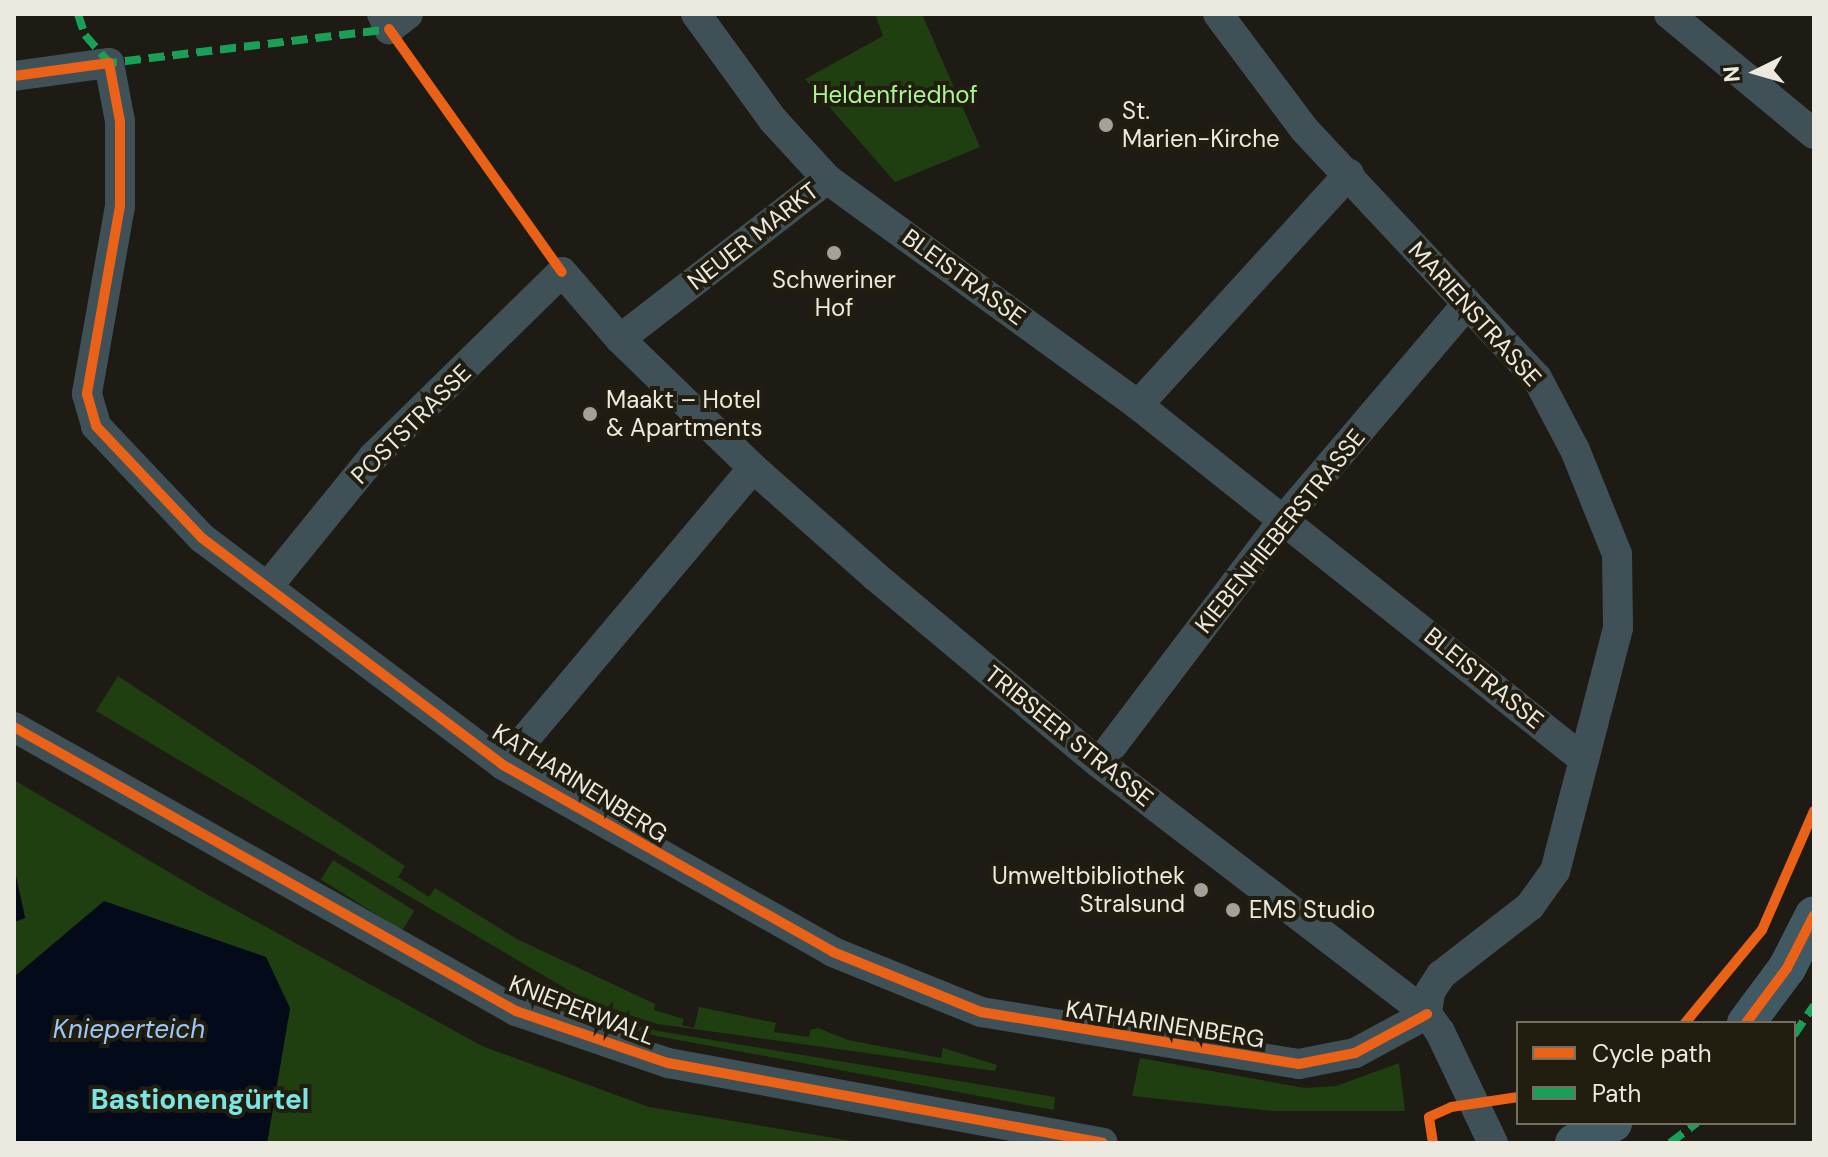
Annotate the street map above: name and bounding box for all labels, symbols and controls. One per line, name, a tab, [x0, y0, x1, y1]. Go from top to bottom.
north arrow	[1716, 32, 1796, 112]
text: N	[1716, 65, 1747, 83]
park label: Heldenfriedhof	[812, 81, 978, 109]
place label: St. Marien-Kirche	[1122, 97, 1280, 153]
marker: St. Marien-Kirche	[1097, 116, 1115, 134]
street label: NEUER MARKT	[682, 176, 824, 296]
street label: BLEISTRASSE	[897, 223, 1031, 331]
street label: MARIENSTRASSE	[1403, 236, 1547, 392]
marker: Schweriner Hof	[825, 244, 843, 262]
place label: Schweriner Hof	[772, 266, 896, 322]
street label: POSTSTRASSE	[345, 358, 477, 490]
place label: Maakt – Hotel & Apartments	[606, 386, 763, 442]
marker: Maakt – Hotel & Apartments	[581, 405, 599, 423]
street label: KIEBENHIEBERSTRASSE	[1189, 423, 1371, 639]
street label: BLEISTRASSE	[1419, 621, 1549, 735]
street label: TRIBSEER STRASSE	[979, 659, 1159, 813]
street label: KATHARINENBERG	[487, 718, 673, 848]
place label: Umweltbibliothek Stralsund	[992, 862, 1185, 918]
marker: Umweltbibliothek Stralsund	[1192, 881, 1210, 899]
place label: EMS Studio	[1249, 896, 1375, 924]
marker: EMS Studio	[1224, 901, 1242, 919]
street label: KNIEPERWALL	[505, 969, 659, 1051]
street label: KATHARINENBERG	[1064, 994, 1266, 1054]
water label: Knieperteich	[53, 1014, 205, 1046]
legend	[1516, 1021, 1796, 1125]
text: Cycle path	[1592, 1038, 1711, 1069]
text: Path	[1592, 1078, 1641, 1109]
district label: Bastionengürtel	[91, 1083, 309, 1117]

